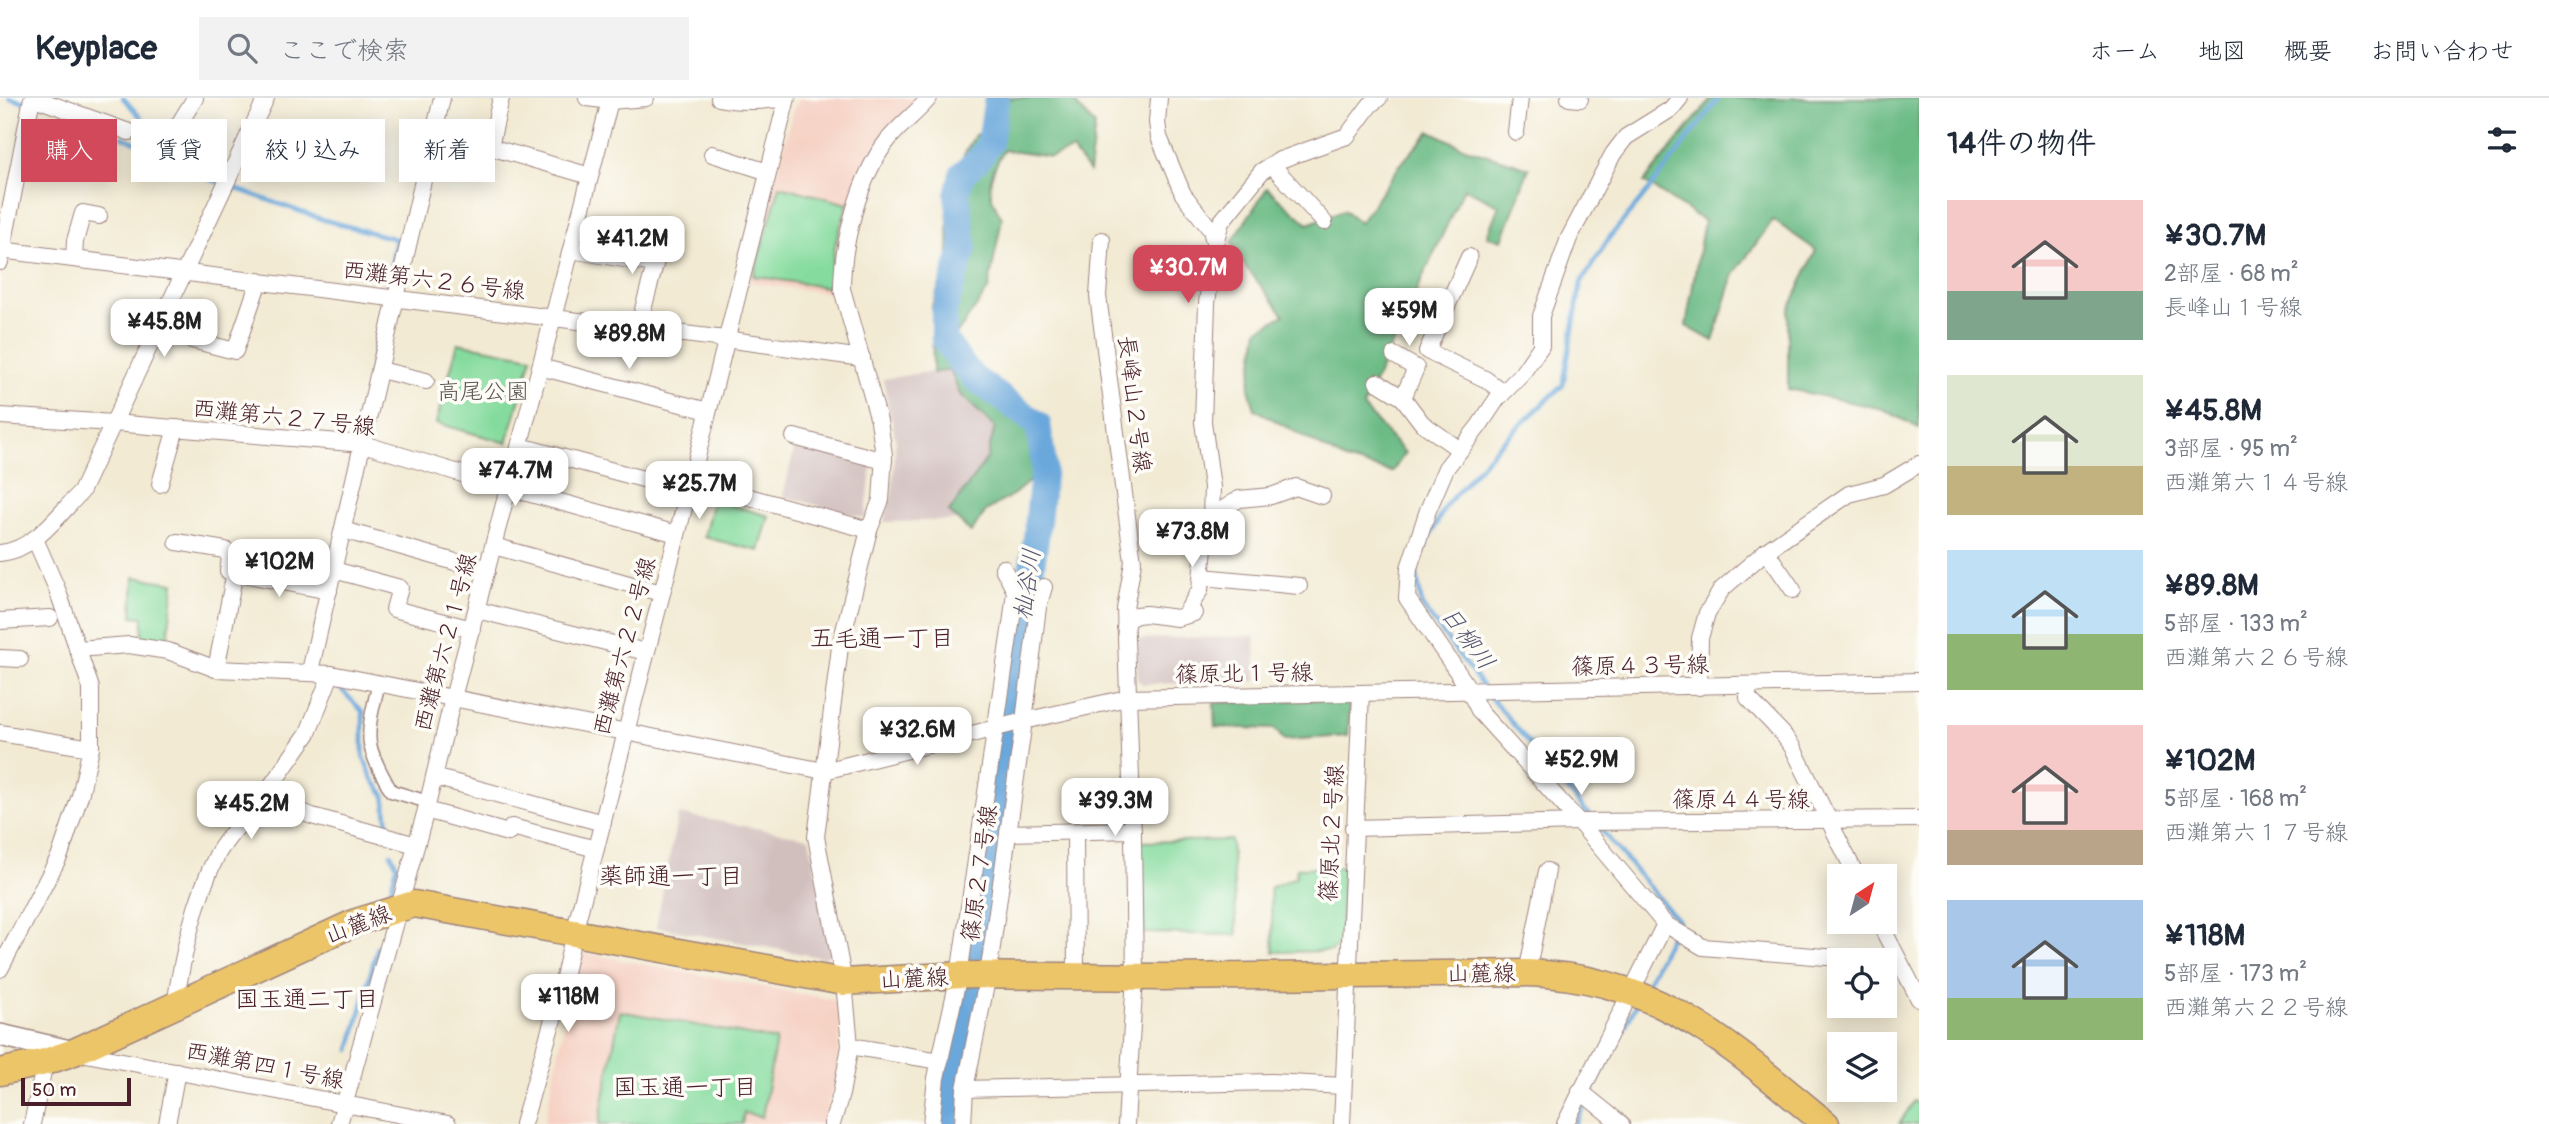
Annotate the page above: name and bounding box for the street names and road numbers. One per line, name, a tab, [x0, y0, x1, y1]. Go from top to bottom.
street label: 西灘第六２６号線	[341, 255, 527, 306]
street label: 長峰山２号線	[1112, 334, 1157, 474]
street label: 西灘第六２７号線	[191, 393, 377, 442]
street label: 西灘第六２１号線	[408, 550, 483, 735]
street label: 西灘第六２２号線	[587, 554, 662, 739]
street label: 篠原４３号線	[1571, 650, 1709, 681]
street label: 篠原北１号線	[1175, 658, 1313, 689]
street label: 篠原北２号線	[1313, 763, 1350, 903]
street label: 篠原４４号線	[1672, 785, 1810, 814]
street label: 篠原２７号線	[956, 803, 1003, 943]
street label: 山麓線	[321, 899, 396, 950]
street label: 山麓線	[1446, 958, 1516, 989]
street label: 山麓線	[879, 962, 949, 995]
street label: 西灘第四１号線	[183, 1036, 347, 1095]

